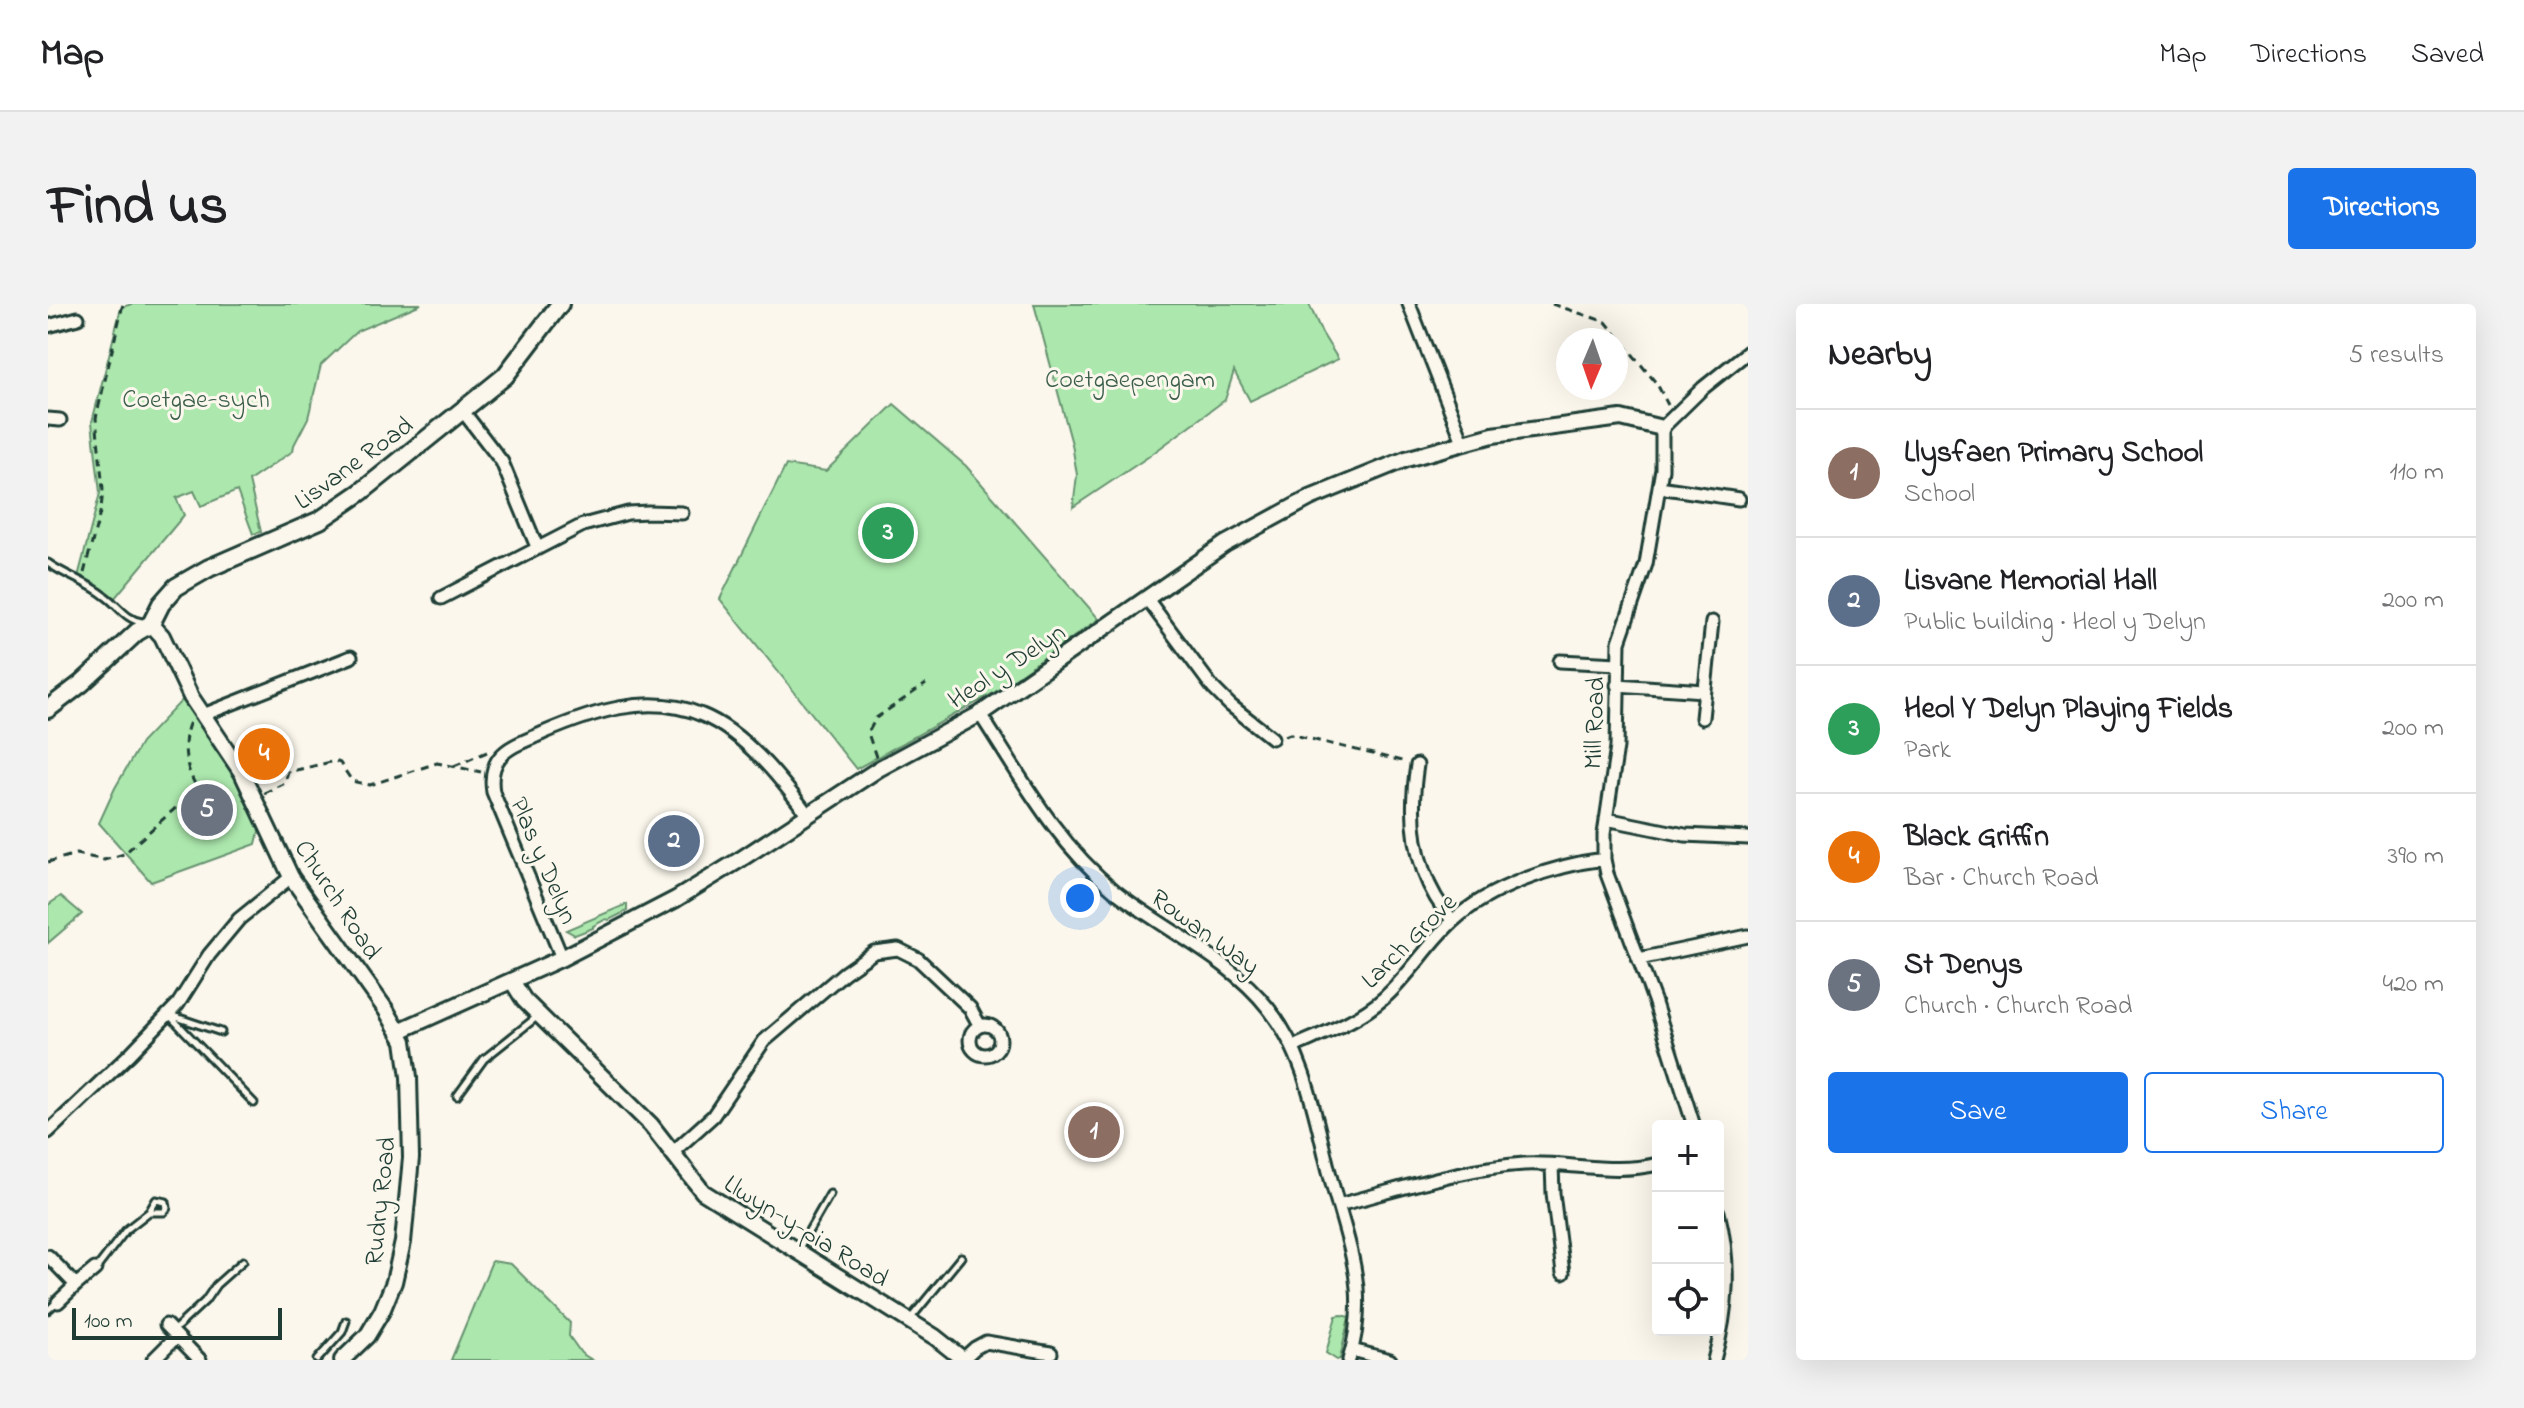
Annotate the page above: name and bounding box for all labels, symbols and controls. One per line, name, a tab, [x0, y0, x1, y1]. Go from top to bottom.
text: Map	[40, 27, 104, 83]
text: Map	[2159, 35, 2207, 76]
text: Directions	[2251, 35, 2367, 76]
text: Saved	[2411, 35, 2484, 76]
text: Find us	[48, 168, 228, 249]
button: Directions	[2288, 168, 2476, 249]
north arrow	[1556, 328, 1628, 400]
text: Nearby	[1828, 331, 1932, 381]
text: 5 results	[2349, 337, 2444, 375]
park label: Coetgaepengam	[1045, 362, 1215, 400]
park label: Coetgae-sych	[122, 382, 270, 420]
street label: Lisvane Road	[287, 408, 423, 521]
text: Llysfaen Primary School	[1904, 432, 2203, 476]
text: 1	[1850, 454, 1858, 492]
text: 110 m	[2390, 454, 2444, 492]
text: School	[1904, 476, 1975, 514]
pin: 3	[862, 503, 914, 563]
text: Lisvane Memorial Hall	[1904, 560, 2157, 604]
text: 2	[1848, 582, 1860, 620]
text: 200 m	[2382, 582, 2444, 620]
text: Public building · Heol y Delyn	[1904, 604, 2206, 642]
street label: Heol y Delyn	[941, 615, 1074, 720]
street label: Mill Road	[1575, 676, 1617, 770]
text: Heol Y Delyn Playing Fields	[1904, 688, 2233, 732]
text: 3	[1849, 710, 1859, 748]
text: 200 m	[2382, 710, 2444, 748]
pin: 4	[238, 724, 290, 784]
text: Park	[1904, 732, 1951, 770]
pin: 5	[181, 780, 233, 840]
street label: Plas y Delyn	[498, 792, 586, 931]
pin: 2	[648, 811, 700, 871]
text: Black Griffin	[1904, 816, 2049, 860]
street label: Church Road	[283, 833, 390, 969]
text: 4	[1849, 838, 1859, 876]
text: 390 m	[2388, 838, 2444, 876]
text: Bar · Church Road	[1904, 860, 2099, 898]
your location	[1060, 878, 1100, 918]
street label: Rowan Way	[1142, 881, 1267, 986]
street label: Larch Grove	[1353, 885, 1467, 999]
text: St Denys	[1904, 944, 2023, 988]
text: 5	[1847, 966, 1861, 1004]
text: 420 m	[2382, 966, 2444, 1004]
text: Church · Church Road	[1904, 988, 2132, 1026]
button: Save	[1828, 1072, 2128, 1153]
button: Share	[2144, 1072, 2444, 1153]
pin: 1	[1068, 1102, 1120, 1162]
map controls	[1652, 1120, 1724, 1336]
button: +	[1652, 1120, 1724, 1192]
street label: Rudry Road	[356, 1135, 408, 1268]
street label: Llwyn-y-pia Road	[716, 1167, 896, 1299]
button: −	[1652, 1192, 1724, 1264]
button: locate	[1652, 1264, 1724, 1336]
scale bar	[72, 1304, 282, 1340]
text: 100 m	[84, 1306, 133, 1338]

